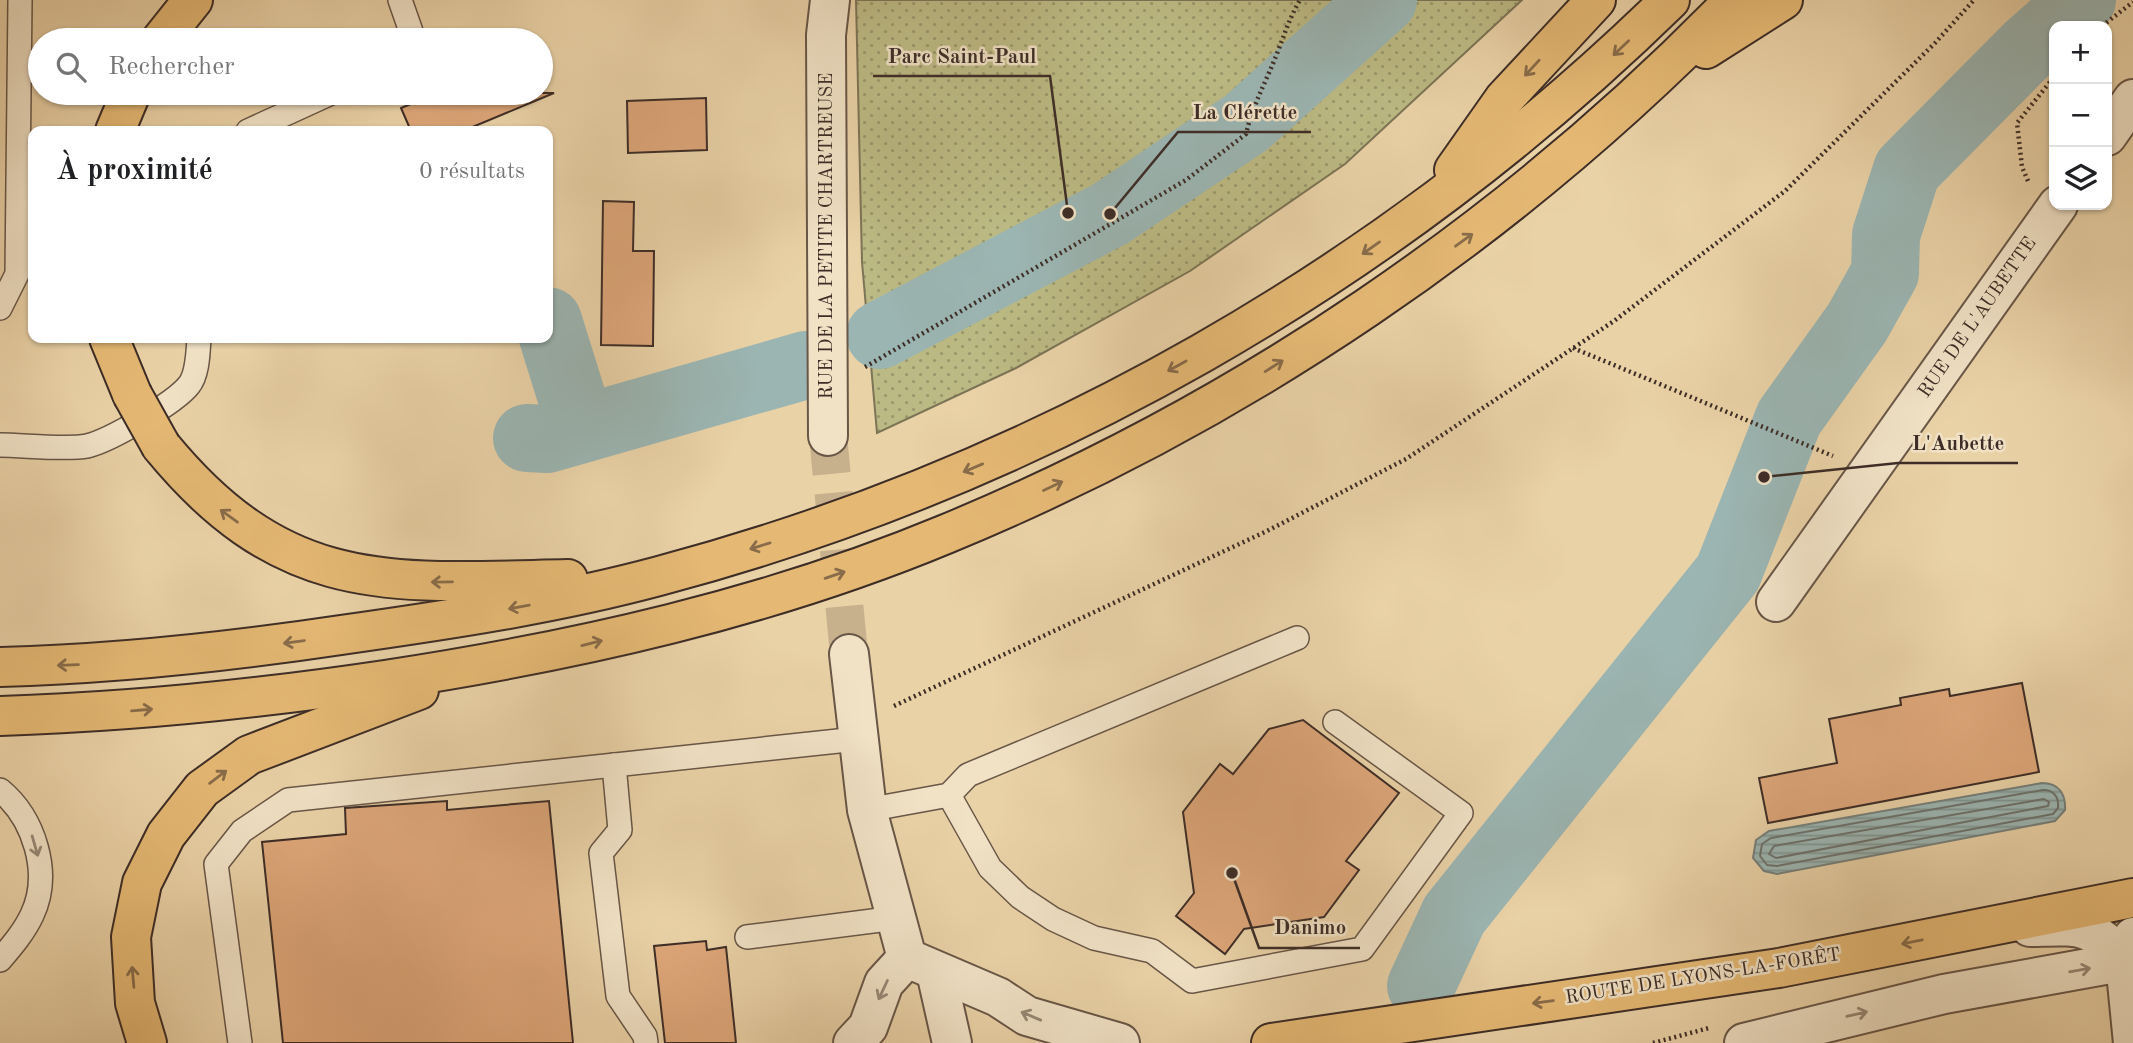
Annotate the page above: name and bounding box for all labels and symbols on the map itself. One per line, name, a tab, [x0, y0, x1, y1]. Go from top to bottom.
callout: Parc Saint-Paul	[873, 34, 1050, 76]
one-way arrow	[1613, 39, 1630, 56]
text: Parc Saint-Paul	[888, 47, 1036, 68]
one-way arrow	[1524, 59, 1541, 76]
street label: RUE DE LA PETITE CHARTREUSE	[818, 73, 837, 399]
callout: La Clérette	[1178, 90, 1311, 132]
text: La Clérette	[1192, 103, 1298, 124]
one-way arrow	[1454, 232, 1473, 247]
street label: RUE DE L'AUBETTE	[1915, 234, 2041, 402]
one-way arrow	[1362, 241, 1381, 255]
one-way arrow	[1264, 358, 1284, 372]
one-way arrow	[1167, 360, 1188, 373]
callout: L'Aubette	[1898, 421, 2018, 463]
text: L'Aubette	[1912, 434, 2004, 455]
one-way arrow	[963, 462, 985, 475]
one-way arrow	[1042, 479, 1063, 492]
one-way arrow	[220, 509, 239, 524]
one-way arrow	[749, 541, 771, 554]
one-way arrow	[823, 568, 845, 580]
one-way arrow	[431, 575, 454, 588]
one-way arrow	[508, 601, 531, 614]
one-way arrow	[283, 636, 306, 649]
one-way arrow	[581, 636, 603, 649]
one-way arrow	[57, 658, 80, 672]
one-way arrow	[130, 703, 152, 716]
one-way arrow	[208, 769, 227, 784]
one-way arrow	[30, 835, 43, 857]
callout: Danimo	[1259, 906, 1360, 948]
text: Danimo	[1274, 918, 1346, 939]
one-way arrow	[1901, 935, 1924, 949]
street label: ROUTE DE LYONS-LA-FORÊT	[1563, 942, 1842, 1008]
one-way arrow	[2068, 962, 2091, 976]
one-way arrow	[126, 966, 139, 989]
one-way arrow	[876, 979, 889, 1000]
one-way arrow	[1532, 996, 1555, 1009]
one-way arrow	[1845, 1007, 1868, 1020]
one-way arrow	[1021, 1009, 1042, 1022]

